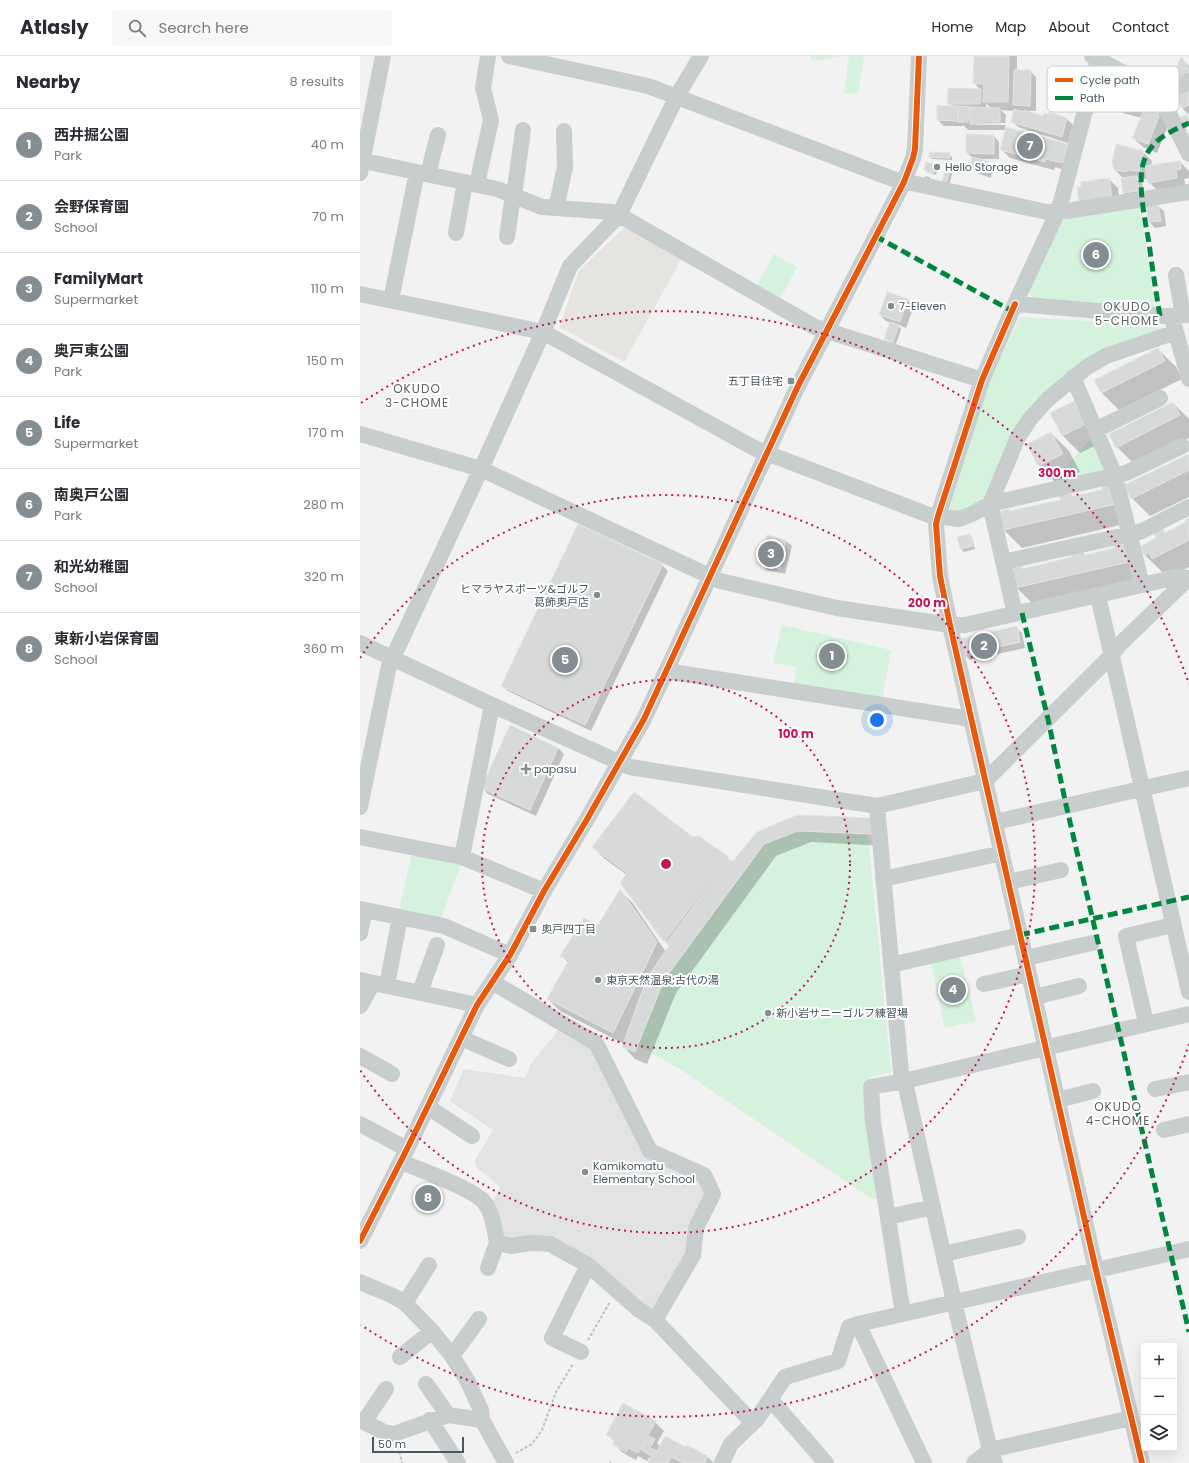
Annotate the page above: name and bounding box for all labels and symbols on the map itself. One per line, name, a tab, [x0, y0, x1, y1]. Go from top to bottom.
legend	[1047, 66, 1179, 112]
text: Cycle path	[1080, 72, 1140, 88]
text: Path	[1080, 90, 1105, 106]
pin: 7	[1017, 131, 1043, 161]
place label: Hello Storage	[945, 159, 1018, 175]
marker: Hello Storage	[932, 162, 942, 172]
pin: 6	[1083, 240, 1109, 270]
place label: 7-Eleven	[899, 298, 946, 314]
district label: OKUDO 5-CHOME	[1095, 298, 1159, 329]
marker: 7-Eleven	[886, 301, 896, 311]
place label: 五丁目住宅	[728, 373, 783, 389]
marker: 五丁目住宅	[786, 376, 796, 386]
district label: OKUDO 3-CHOME	[385, 380, 449, 411]
text: 300 m	[1038, 464, 1076, 481]
pin: 3	[758, 539, 784, 569]
place label: ヒマラヤスポーツ&ゴルフ 葛飾奥戸店	[460, 581, 589, 610]
marker: ヒマラヤスポーツ&ゴルフ 葛飾奥戸店	[592, 590, 602, 600]
text: 200 m	[908, 594, 946, 611]
pin: 2	[971, 631, 997, 661]
pin: 1	[819, 641, 845, 671]
pin: 5	[552, 645, 578, 675]
your location	[867, 710, 887, 730]
text: 100 m	[778, 725, 814, 742]
place label: papasu	[534, 761, 577, 777]
marker: papasu	[521, 764, 531, 774]
centre of rings	[659, 857, 673, 871]
place label: 奥戸四丁目	[541, 921, 596, 937]
marker: 奥戸四丁目	[528, 924, 538, 934]
place label: 東京天然温泉;古代の湯	[606, 972, 719, 988]
marker: 東京天然温泉;古代の湯	[593, 975, 603, 985]
pin: 4	[940, 975, 966, 1005]
place label: 新小岩サニーゴルフ練習場	[776, 1005, 908, 1021]
marker: 新小岩サニーゴルフ練習場	[763, 1008, 773, 1018]
district label: OKUDO 4-CHOME	[1086, 1098, 1150, 1129]
place label: Kamikomatu Elementary School	[593, 1158, 695, 1187]
marker: Kamikomatu Elementary School	[580, 1167, 590, 1177]
pin: 8	[415, 1183, 441, 1213]
scale bar	[372, 1435, 464, 1454]

